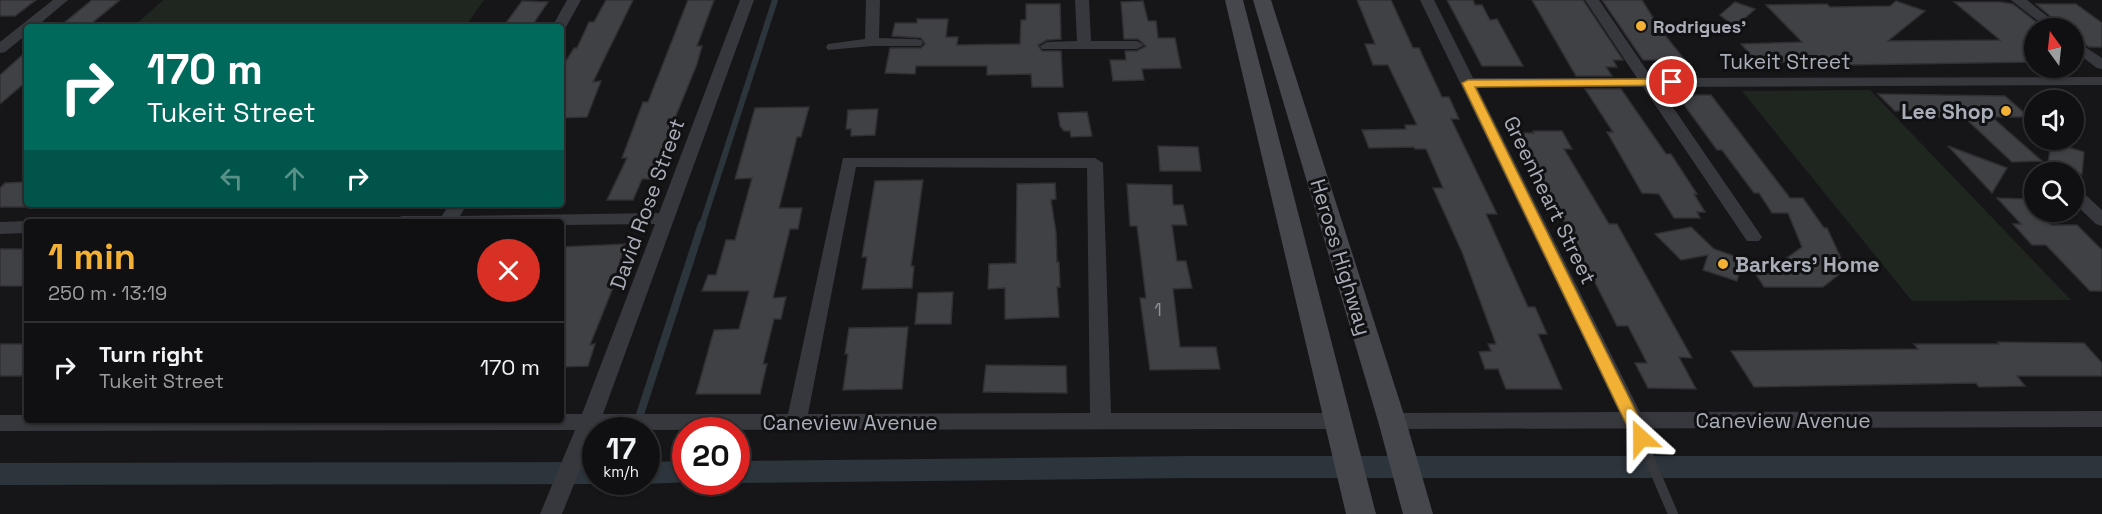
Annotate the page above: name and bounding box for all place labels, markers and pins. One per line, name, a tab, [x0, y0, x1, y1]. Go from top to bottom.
place label: Rodrigues'	[1653, 15, 1746, 38]
marker: Rodrigues'	[1634, 19, 1648, 33]
pin	[1646, 56, 1697, 107]
place label: Lee Shop	[1901, 98, 1994, 125]
marker: Lee Shop	[1999, 104, 2013, 118]
place label: Barkers' Home	[1735, 251, 1880, 278]
marker: Barkers' Home	[1716, 257, 1730, 271]

